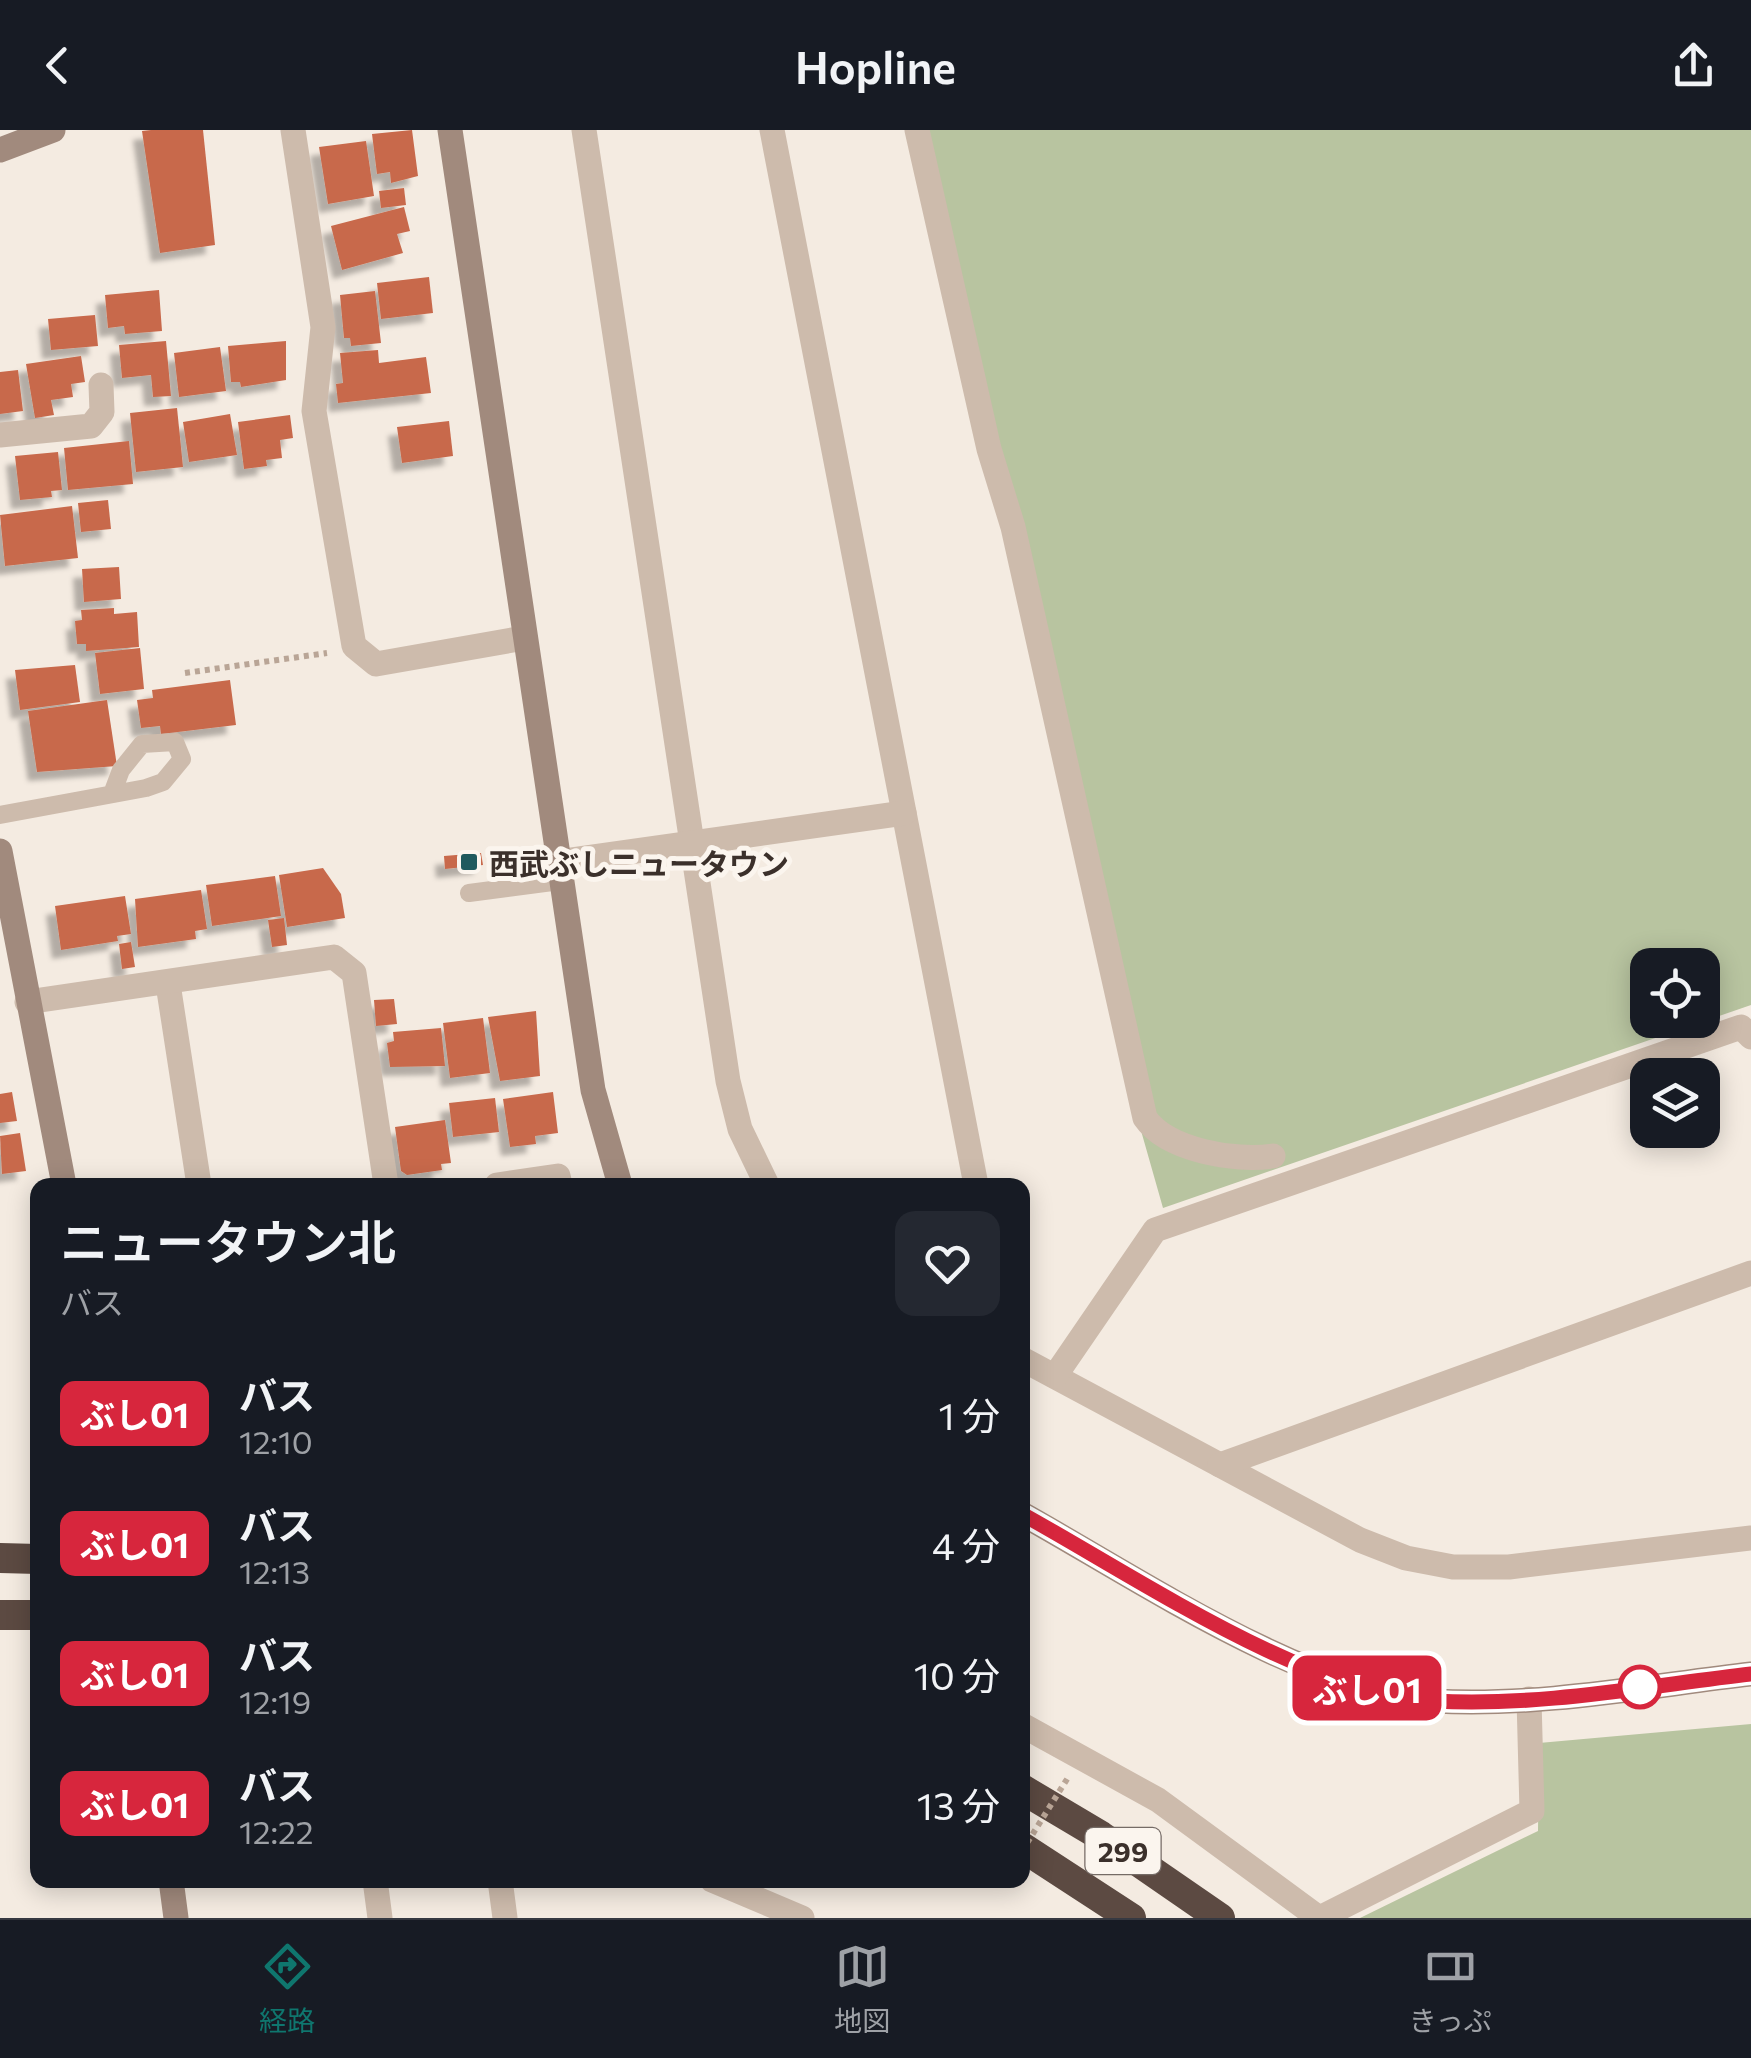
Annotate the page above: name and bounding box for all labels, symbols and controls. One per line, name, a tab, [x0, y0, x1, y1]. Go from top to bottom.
icon: back	[30, 38, 85, 93]
text: Hopline	[795, 38, 956, 93]
icon: share	[1666, 38, 1721, 93]
place label: 西武ぶしニュータウン	[489, 844, 789, 881]
marker: 西武ぶしニュータウン	[458, 851, 480, 873]
map controls	[1630, 948, 1720, 1148]
button: locate	[1630, 948, 1720, 1038]
button: layers	[1630, 1058, 1720, 1148]
text: ニュータウン北	[60, 1211, 396, 1270]
button: heart	[895, 1211, 1000, 1316]
text: バス	[60, 1282, 124, 1322]
text: バス	[239, 1371, 315, 1418]
text: 1 分	[938, 1391, 1000, 1438]
text: ぶし01	[80, 1392, 189, 1435]
text: 12:10	[239, 1421, 313, 1461]
text: バス	[239, 1501, 315, 1548]
text: 4 分	[932, 1521, 1000, 1568]
text: ぶし01	[80, 1522, 189, 1565]
text: 12:13	[239, 1551, 310, 1591]
text: バス	[239, 1631, 315, 1678]
text: 10 分	[914, 1651, 1000, 1698]
text: ぶし01	[80, 1652, 189, 1695]
line badge: ぶし01	[1297, 1656, 1437, 1720]
unlabelled marker	[1619, 1666, 1661, 1708]
text: ぶし01	[1312, 1667, 1422, 1710]
text: 12:19	[239, 1681, 311, 1721]
text: バス	[239, 1761, 315, 1808]
text: 13 分	[917, 1781, 1000, 1828]
text: ぶし01	[80, 1782, 189, 1825]
text: 12:22	[239, 1811, 314, 1851]
road number: 299	[1086, 1828, 1160, 1874]
tab: 経路	[259, 1939, 315, 2039]
tab: 地図	[834, 1939, 890, 2039]
tab: きっぷ	[1409, 1939, 1492, 2039]

